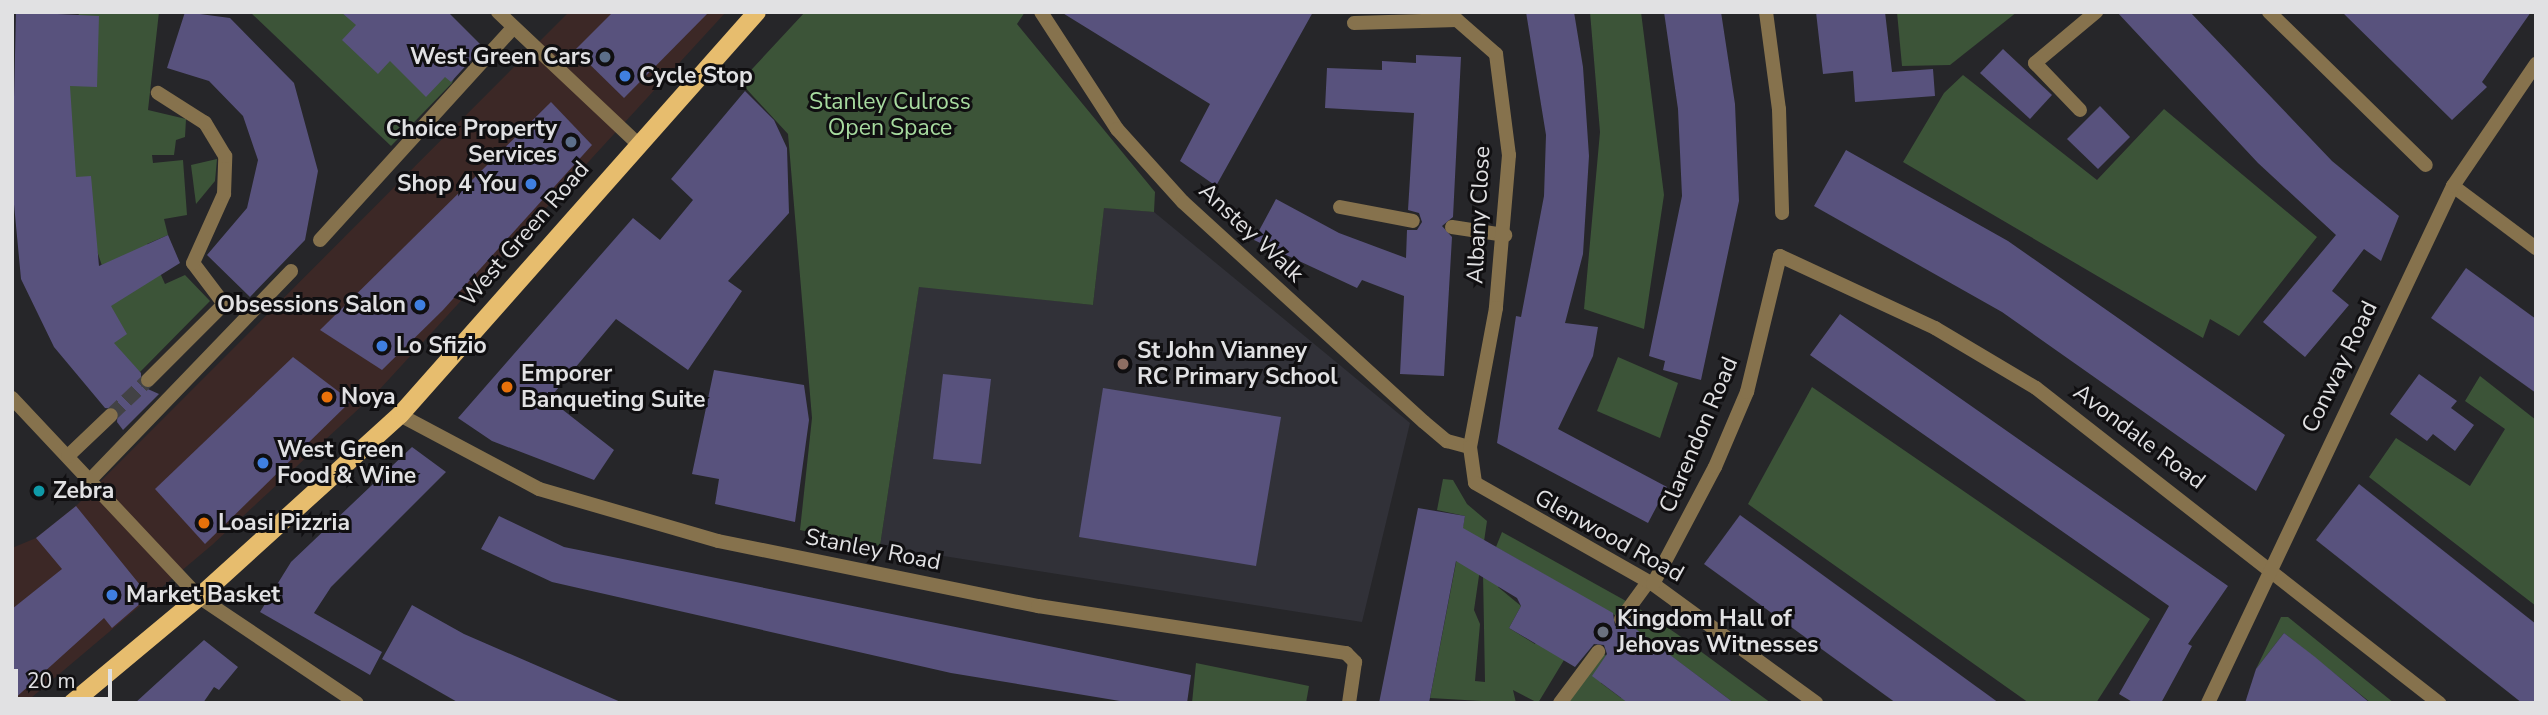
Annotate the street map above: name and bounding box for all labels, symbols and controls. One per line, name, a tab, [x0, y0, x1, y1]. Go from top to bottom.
place label: West Green Cars	[410, 43, 591, 71]
marker: West Green Cars	[597, 49, 613, 65]
place label: Cycle Stop	[639, 62, 753, 90]
marker: Cycle Stop	[617, 68, 633, 84]
park label: Stanley Culross Open Space	[809, 88, 971, 142]
place label: Choice Property Services	[386, 115, 557, 169]
marker: Choice Property Services	[563, 134, 579, 150]
street label: Albany Close	[1462, 145, 1496, 285]
street label: West Green Road	[455, 156, 595, 312]
place label: Shop 4 You	[397, 170, 517, 198]
marker: Shop 4 You	[523, 176, 539, 192]
street label: Anstey Walk	[1193, 178, 1309, 288]
place label: Obsessions Salon	[217, 291, 406, 319]
marker: Obsessions Salon	[412, 297, 428, 313]
street label: Conway Road	[2296, 297, 2384, 437]
place label: Lo Sfizio	[396, 332, 487, 360]
place label: St John Vianney RC Primary School	[1137, 337, 1338, 391]
marker: Lo Sfizio	[374, 338, 390, 354]
street label: Clarendon Road	[1654, 353, 1744, 517]
marker: St John Vianney RC Primary School	[1115, 356, 1131, 372]
place label: Emporer Banqueting Suite	[521, 360, 706, 414]
marker: Emporer Banqueting Suite	[499, 379, 515, 395]
street label: Avondale Road	[2068, 379, 2210, 495]
place label: Noya	[341, 383, 396, 411]
marker: Noya	[319, 389, 335, 405]
place label: West Green Food & Wine	[277, 436, 416, 490]
marker: West Green Food & Wine	[255, 455, 271, 471]
place label: Zebra	[53, 477, 114, 505]
marker: Zebra	[31, 483, 47, 499]
street label: Glenwood Road	[1530, 484, 1688, 588]
place label: Loasi Pizzria	[218, 509, 350, 537]
marker: Loasi Pizzria	[196, 515, 212, 531]
street label: Stanley Road	[803, 523, 943, 577]
place label: Market Basket	[126, 581, 280, 609]
marker: Market Basket	[104, 587, 120, 603]
place label: Kingdom Hall of Jehovas Witnesses	[1617, 605, 1818, 659]
marker: Kingdom Hall of Jehovas Witnesses	[1595, 624, 1611, 640]
scale bar	[18, 656, 116, 700]
text: 20 m	[27, 667, 76, 695]

